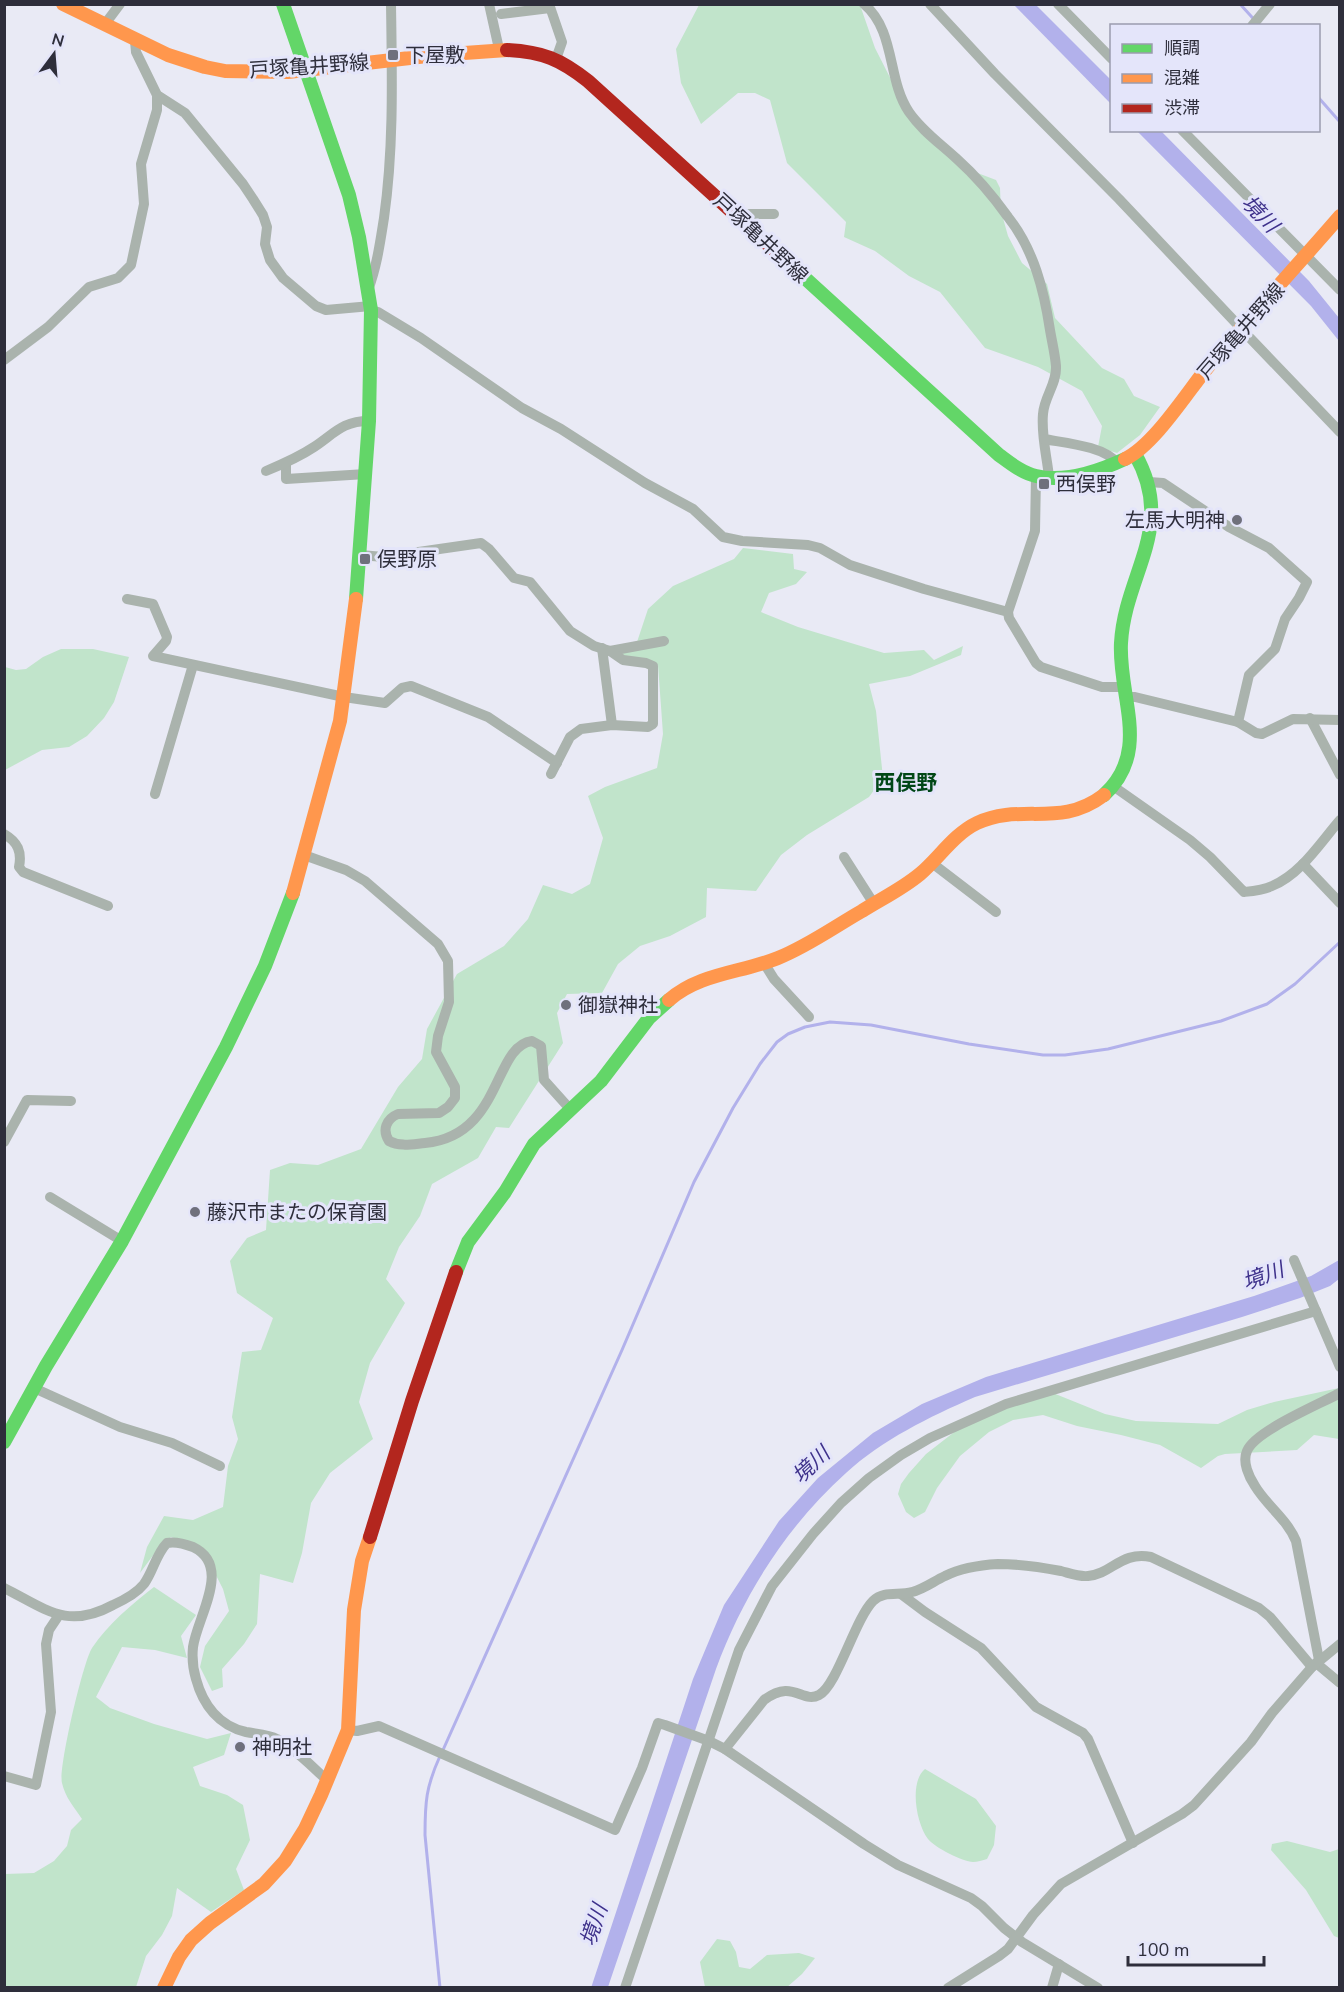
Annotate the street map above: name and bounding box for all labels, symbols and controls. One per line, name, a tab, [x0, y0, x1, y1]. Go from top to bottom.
north arrow	[24, 24, 84, 84]
legend	[1110, 24, 1320, 132]
text: N	[49, 28, 67, 53]
text: 順調	[1164, 36, 1200, 60]
place label: 下屋敷	[405, 42, 465, 69]
marker: 下屋敷	[386, 48, 400, 62]
street label: 戸塚亀井野線	[248, 49, 370, 84]
text: 混雑	[1164, 66, 1200, 90]
text: 渋滞	[1164, 96, 1200, 120]
street label: 戸塚亀井野線	[708, 188, 814, 289]
water label: 境川	[1235, 189, 1286, 240]
street label: 戸塚亀井野線	[1192, 277, 1291, 385]
place label: 西俣野	[1056, 471, 1116, 498]
marker: 西俣野	[1037, 477, 1051, 491]
place label: 左馬大明神	[1125, 507, 1225, 534]
marker: 左馬大明神	[1230, 513, 1244, 527]
place label: 俣野原	[377, 546, 437, 573]
marker: 俣野原	[358, 552, 372, 566]
district label: 西俣野	[875, 769, 938, 797]
place label: 御嶽神社	[578, 992, 658, 1019]
marker: 御嶽神社	[559, 998, 573, 1012]
place label: 藤沢市またの保育園	[207, 1199, 387, 1226]
marker: 藤沢市またの保育園	[188, 1205, 202, 1219]
water label: 境川	[1238, 1255, 1289, 1296]
water label: 境川	[786, 1439, 837, 1490]
place label: 神明社	[252, 1734, 312, 1761]
marker: 神明社	[233, 1740, 247, 1754]
water label: 境川	[574, 1899, 615, 1949]
scale bar	[1128, 1929, 1264, 1967]
text: 100 m	[1137, 1938, 1189, 1962]

